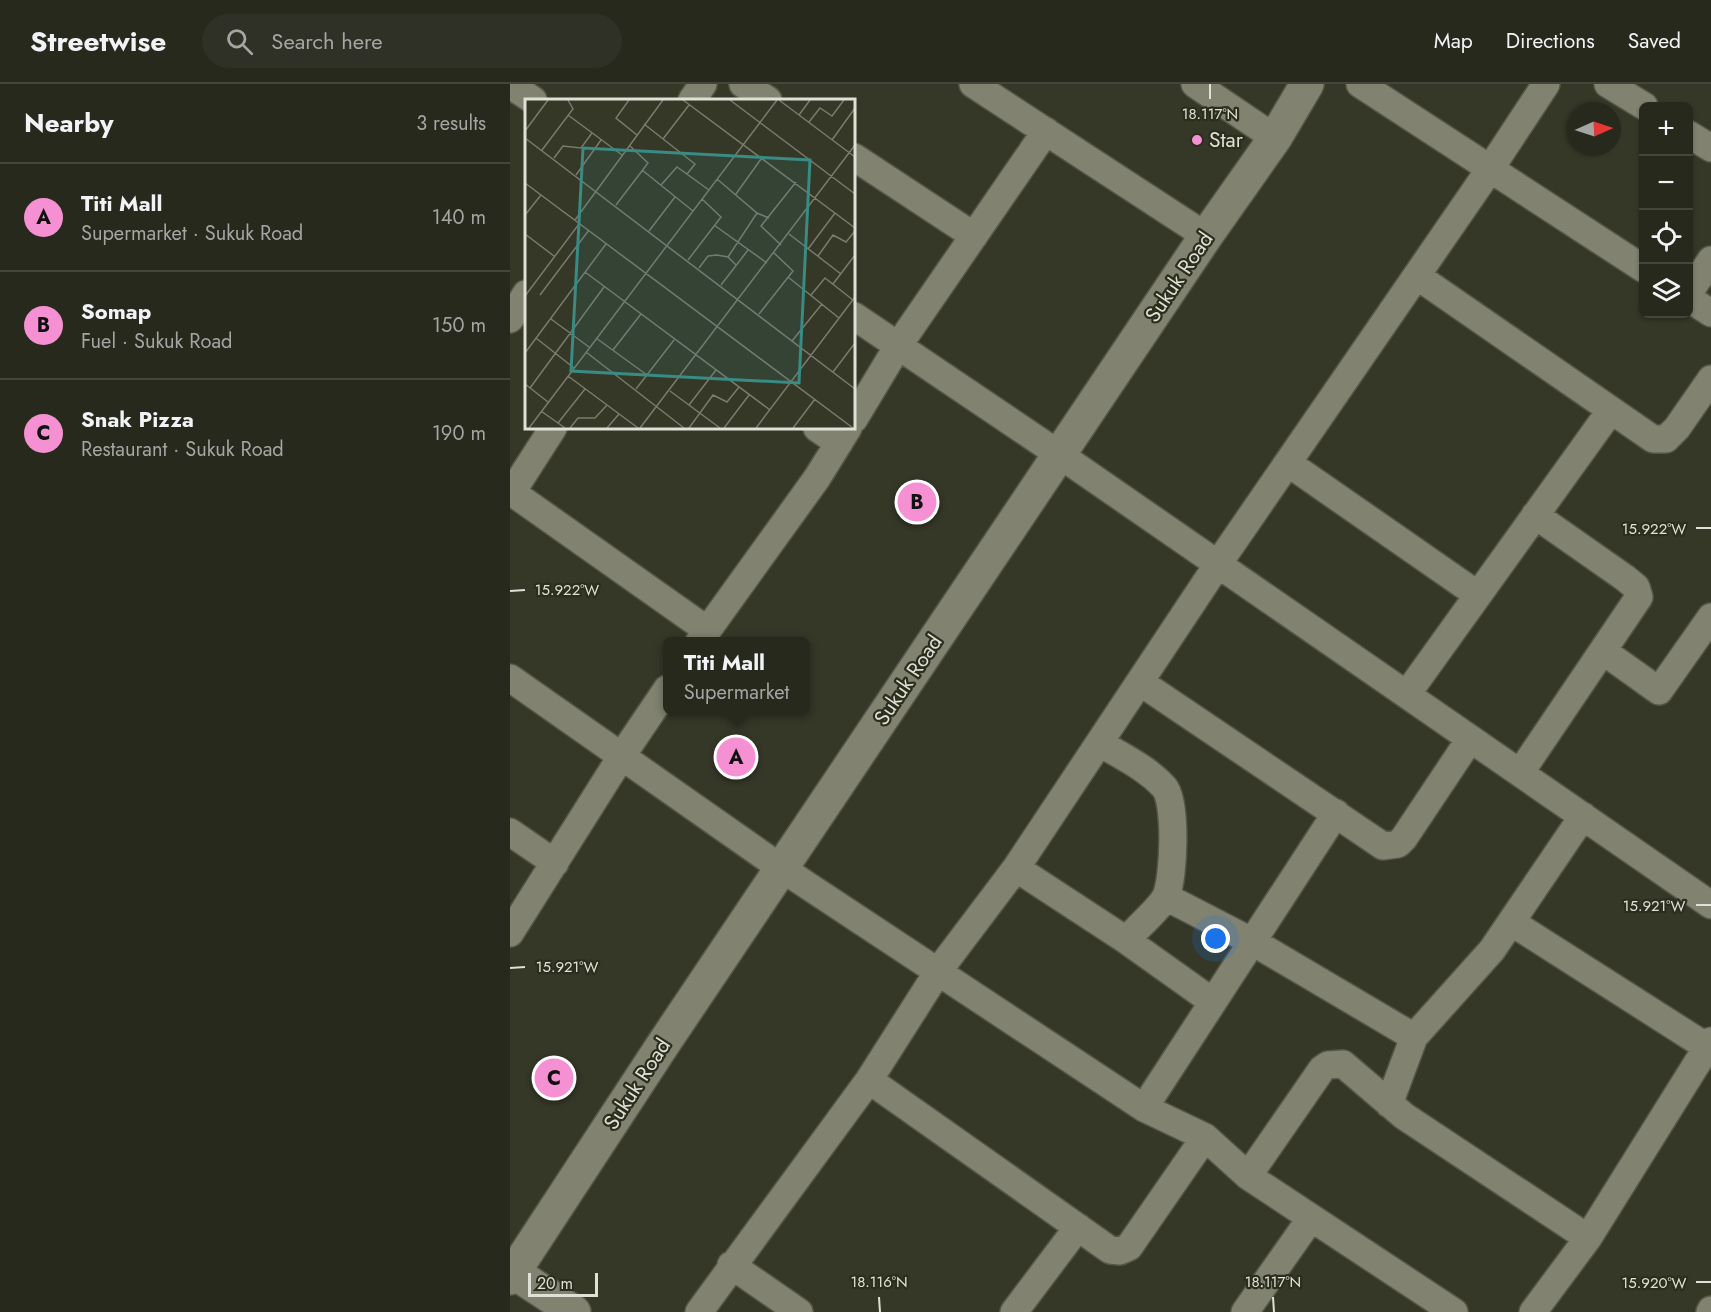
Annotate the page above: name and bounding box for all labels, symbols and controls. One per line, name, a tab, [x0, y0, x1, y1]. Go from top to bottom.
search box	[202, 14, 622, 68]
text: Streetwise	[30, 21, 166, 62]
icon: search	[223, 25, 256, 58]
text: Search here	[271, 25, 383, 57]
text: Map	[1434, 26, 1473, 56]
text: Directions	[1506, 26, 1595, 56]
text: Saved	[1628, 26, 1681, 56]
inset map	[525, 99, 855, 429]
north arrow	[1567, 102, 1621, 156]
map controls	[1639, 102, 1693, 318]
button: +	[1639, 102, 1693, 156]
text: 18.117°N	[1182, 103, 1238, 125]
text: Nearby	[24, 104, 113, 142]
text: 3 results	[416, 109, 486, 138]
place label: Star	[1209, 125, 1244, 155]
marker: Star	[1190, 133, 1204, 147]
button: −	[1639, 156, 1693, 210]
text: Titi Mall	[81, 187, 162, 219]
text: A	[36, 203, 51, 232]
text: 140 m	[432, 203, 486, 232]
button: locate	[1639, 210, 1693, 264]
text: Supermarket · Sukuk Road	[81, 219, 303, 248]
street label: Sukuk Road	[1138, 226, 1220, 328]
button: layers	[1639, 264, 1693, 318]
text: Somap	[81, 295, 151, 327]
text: B	[37, 311, 50, 340]
text: 150 m	[432, 311, 486, 340]
text: Fuel · Sukuk Road	[81, 327, 233, 356]
text: Snak Pizza	[81, 403, 194, 435]
text: C	[36, 419, 51, 448]
text: 190 m	[432, 419, 486, 448]
text: Restaurant · Sukuk Road	[81, 435, 284, 464]
pin: B	[898, 480, 936, 524]
text: 15.922°W	[1622, 518, 1686, 540]
text: 15.922°W	[535, 579, 599, 601]
street label: Sukuk Road	[867, 629, 949, 731]
popup	[663, 637, 810, 715]
text: Titi Mall	[684, 646, 765, 678]
text: Supermarket	[684, 678, 789, 707]
pin: A	[716, 734, 756, 780]
text: 15.921°W	[1623, 895, 1685, 917]
your location	[1201, 924, 1230, 953]
text: 15.921°W	[536, 956, 598, 978]
street label: Sukuk Road	[596, 1032, 678, 1136]
pin: C	[534, 1056, 573, 1100]
scale bar	[528, 1270, 598, 1298]
text: 18.116°N	[850, 1271, 908, 1293]
text: 18.117°N	[1245, 1271, 1301, 1293]
text: 20 m	[537, 1272, 573, 1295]
text: 15.920°W	[1622, 1272, 1687, 1294]

